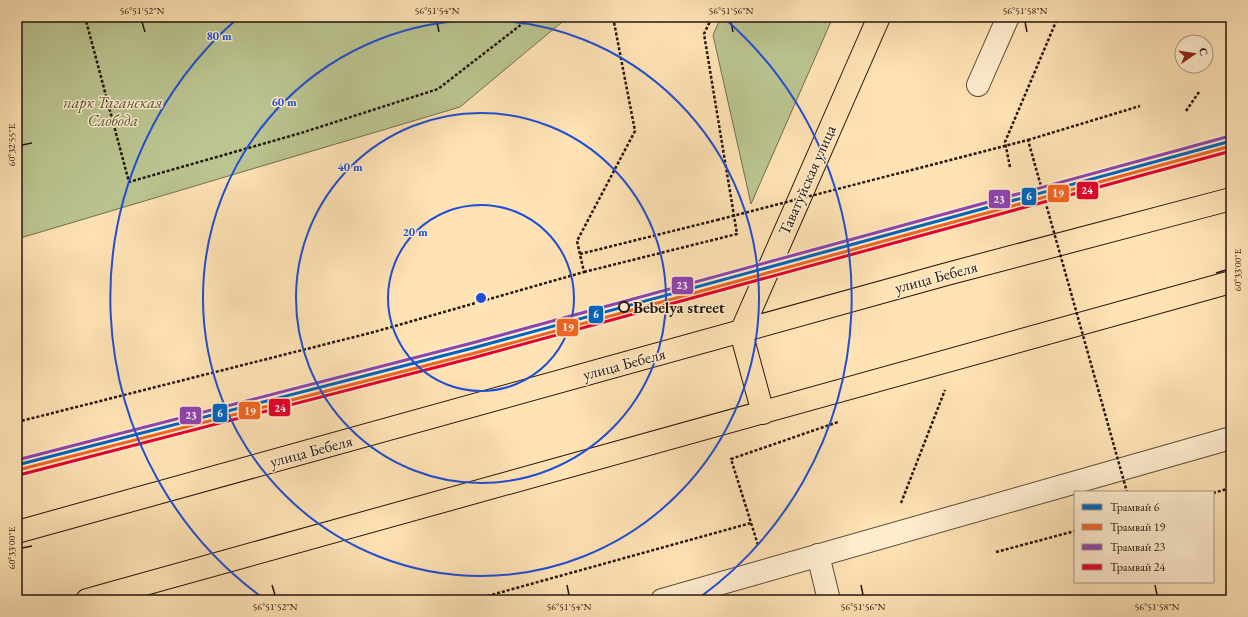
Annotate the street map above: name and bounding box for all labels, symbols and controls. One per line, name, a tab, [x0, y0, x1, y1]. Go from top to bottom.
text: 56°51'52"N	[120, 4, 165, 17]
text: 56°51'54"N	[415, 4, 460, 17]
text: 56°51'56"N	[709, 4, 754, 17]
text: 56°51'58"N	[1003, 4, 1048, 17]
text: 80 m	[206, 28, 232, 44]
north arrow	[1174, 34, 1214, 74]
text: С	[1196, 46, 1211, 57]
park label: парк Таганская Слобода	[63, 92, 163, 131]
text: 60 m	[271, 94, 297, 110]
street label: Таватуйская улица	[773, 121, 841, 238]
text: 60°32'55"E	[5, 123, 18, 166]
text: 40 m	[337, 159, 363, 175]
line badge: 24	[1076, 181, 1099, 200]
text: 24	[1081, 183, 1093, 197]
line badge: 19	[1047, 184, 1070, 203]
text: 19	[1052, 186, 1064, 200]
line badge: 6	[1021, 187, 1037, 206]
line badge: 23	[988, 189, 1011, 209]
text: 6	[1026, 189, 1032, 203]
text: 23	[993, 192, 1005, 206]
text: 20 m	[402, 224, 428, 240]
text: 60°33'00"E	[1231, 248, 1244, 291]
street label: улица Бебеля	[892, 256, 980, 298]
line badge: 23	[671, 276, 694, 295]
text: 23	[676, 278, 688, 292]
centre of rings	[474, 291, 488, 305]
place label: Bebelya street	[633, 297, 725, 318]
marker: Bebelya street	[618, 301, 630, 313]
line badge: 6	[588, 305, 604, 324]
text: 6	[593, 307, 599, 321]
line badge: 19	[556, 318, 579, 337]
text: 19	[562, 320, 574, 334]
street label: улица Бебеля	[580, 343, 668, 385]
line badge: 24	[268, 398, 291, 417]
line badge: 19	[238, 401, 261, 420]
text: 24	[274, 401, 286, 415]
line badge: 6	[212, 403, 228, 423]
text: 19	[244, 404, 256, 418]
line badge: 23	[179, 406, 202, 425]
text: 6	[217, 406, 223, 420]
text: 23	[185, 408, 197, 422]
street label: улица Бебеля	[267, 430, 355, 472]
legend	[1074, 491, 1214, 583]
text: Трамвай 6	[1110, 499, 1160, 515]
text: Трамвай 19	[1110, 519, 1165, 535]
text: 60°33'00"E	[5, 526, 18, 569]
text: Трамвай 23	[1110, 539, 1165, 555]
text: Трамвай 24	[1110, 559, 1165, 575]
text: 56°51'52"N	[253, 600, 298, 613]
text: 56°51'54"N	[547, 600, 592, 613]
text: 56°51'56"N	[841, 600, 886, 613]
text: 56°51'58"N	[1135, 600, 1180, 613]

